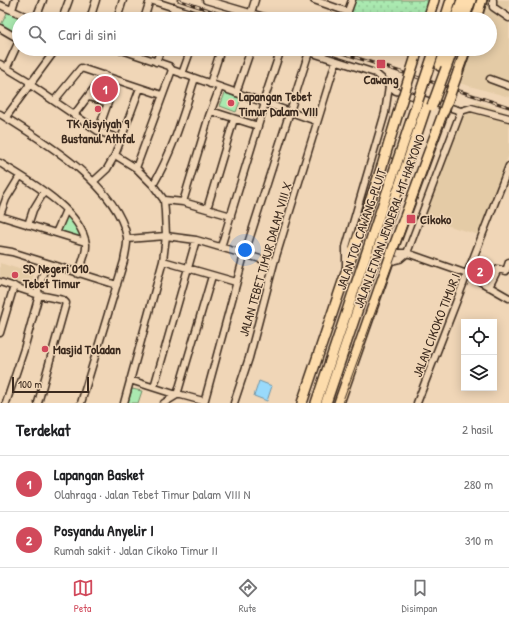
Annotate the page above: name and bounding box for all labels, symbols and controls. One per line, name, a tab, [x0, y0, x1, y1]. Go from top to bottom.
search box	[12, 12, 497, 56]
icon: search	[26, 23, 48, 45]
text: Cari di sini	[58, 24, 117, 45]
marker: Cawang	[375, 58, 387, 70]
place label: Cawang	[364, 70, 399, 89]
pin: 1	[92, 74, 118, 104]
place label: Lapangan Tebet Timur Dalam VIII	[238, 87, 318, 120]
marker: Lapangan Tebet Timur Dalam VIII	[226, 98, 236, 108]
marker: TK Aisyiyah 9 Bustanul Athfal	[93, 104, 103, 114]
place label: TK Aisyiyah 9 Bustanul Athfal	[61, 114, 135, 147]
street label: JALAN LETNAN JENDERAL MT HARYONO	[349, 132, 429, 310]
street label: JALAN TOL CAWANG–PLUIT	[332, 165, 391, 292]
street label: JALAN TEBET TIMUR DALAM VIII X	[234, 179, 296, 338]
place label: Cikoko	[420, 210, 452, 228]
marker: Cikoko	[405, 213, 417, 225]
your location	[235, 240, 255, 260]
pin: 2	[467, 256, 493, 286]
place label: SD Negeri 010 Tebet Timur	[22, 259, 89, 292]
marker: SD Negeri 010 Tebet Timur	[10, 270, 20, 280]
street label: JALAN CIKOKO TIMUR I	[408, 271, 464, 379]
map controls	[461, 319, 497, 391]
button: locate	[461, 319, 497, 355]
place label: Masjid Toladan	[53, 340, 121, 358]
marker: Masjid Toladan	[40, 344, 50, 354]
button: layers	[461, 355, 497, 391]
scale bar	[12, 375, 89, 394]
text: 100 m	[18, 377, 42, 391]
text: Terdekat	[16, 418, 70, 441]
text: 2 hasil	[462, 420, 493, 438]
text: Lapangan Basket	[54, 464, 144, 485]
text: 1	[27, 475, 31, 493]
text: 280 m	[464, 475, 493, 493]
text: Olahraga · Jalan Tebet Timur Dalam VIII N	[54, 485, 250, 503]
text: Posyandu Anyelir I	[54, 520, 154, 541]
text: 2	[26, 531, 32, 549]
text: 310 m	[465, 531, 493, 549]
text: Rumah sakit · Jalan Cikoko Timur II	[54, 541, 218, 559]
tab: Peta	[72, 577, 94, 615]
tab: Rute	[237, 577, 259, 615]
tab: Disimpan	[402, 577, 437, 615]

